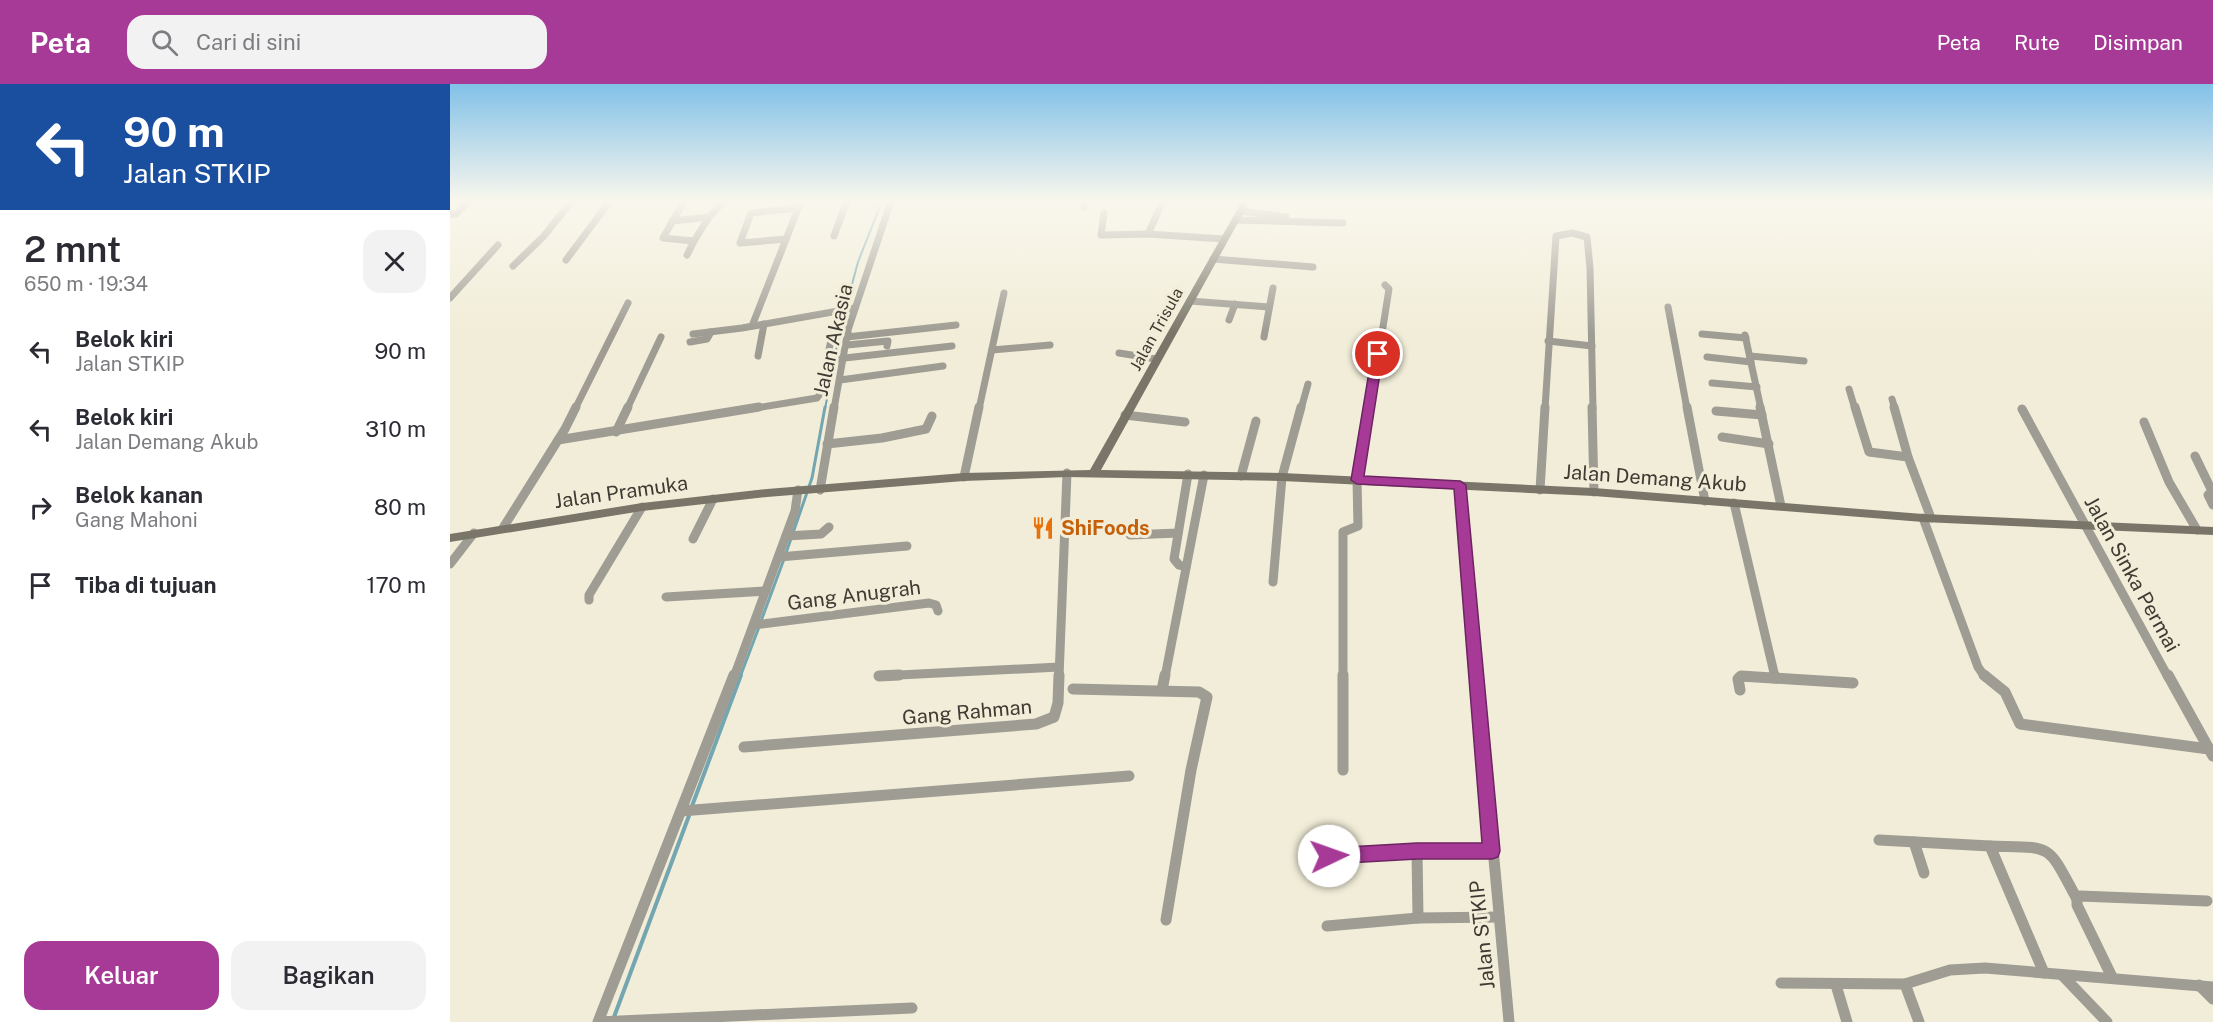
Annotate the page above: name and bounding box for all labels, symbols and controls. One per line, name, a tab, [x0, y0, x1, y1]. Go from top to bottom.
search box	[127, 15, 547, 69]
text: Peta	[30, 26, 91, 59]
icon: search	[148, 26, 181, 59]
text: Cari di sini	[196, 29, 301, 55]
text: Peta	[1937, 30, 1981, 55]
text: Rute	[2014, 30, 2060, 55]
text: Disimpan	[2093, 30, 2183, 55]
text: 90 m	[123, 107, 225, 156]
icon: left	[24, 108, 102, 186]
text: Jalan STKIP	[123, 157, 270, 189]
text: 2 mnt	[24, 228, 121, 270]
button: close	[363, 230, 426, 293]
text: 650 m · 19:34	[24, 272, 148, 296]
street label: Jalan Akasia	[808, 282, 858, 398]
street label: Jalan Trisula	[1126, 284, 1187, 374]
text: Belok kiri	[75, 326, 173, 352]
pin	[1352, 328, 1403, 379]
icon: left	[24, 335, 57, 368]
icon: arrive	[1361, 337, 1394, 370]
text: 90 m	[375, 338, 426, 364]
text: Jalan STKIP	[75, 352, 184, 376]
text: Belok kiri	[75, 404, 173, 430]
icon: left	[24, 413, 57, 446]
text: 310 m	[365, 416, 426, 442]
text: Jalan Demang Akub	[75, 430, 259, 454]
street label: Jalan Demang Akub	[1563, 460, 1747, 496]
street label: Jalan Pramuka	[553, 471, 689, 513]
text: Belok kanan	[75, 482, 203, 508]
icon: right	[24, 491, 57, 524]
street label: Jalan Sinka Permai	[2079, 492, 2185, 656]
text: 80 m	[374, 494, 426, 520]
text: Gang Mahoni	[75, 508, 198, 532]
restaurant icon: ShiFoods	[1030, 515, 1056, 541]
place label: ShiFoods	[1061, 516, 1150, 540]
icon: arrive	[24, 569, 57, 602]
text: Tiba di tujuan	[75, 572, 216, 598]
text: 170 m	[366, 572, 426, 598]
street label: Gang Anugrah	[786, 575, 922, 615]
street label: Gang Rahman	[901, 694, 1033, 730]
position arrow	[1297, 824, 1361, 888]
street label: Jalan STKIP	[1464, 879, 1500, 991]
button: Keluar	[24, 941, 219, 1010]
button: Bagikan	[231, 941, 426, 1010]

